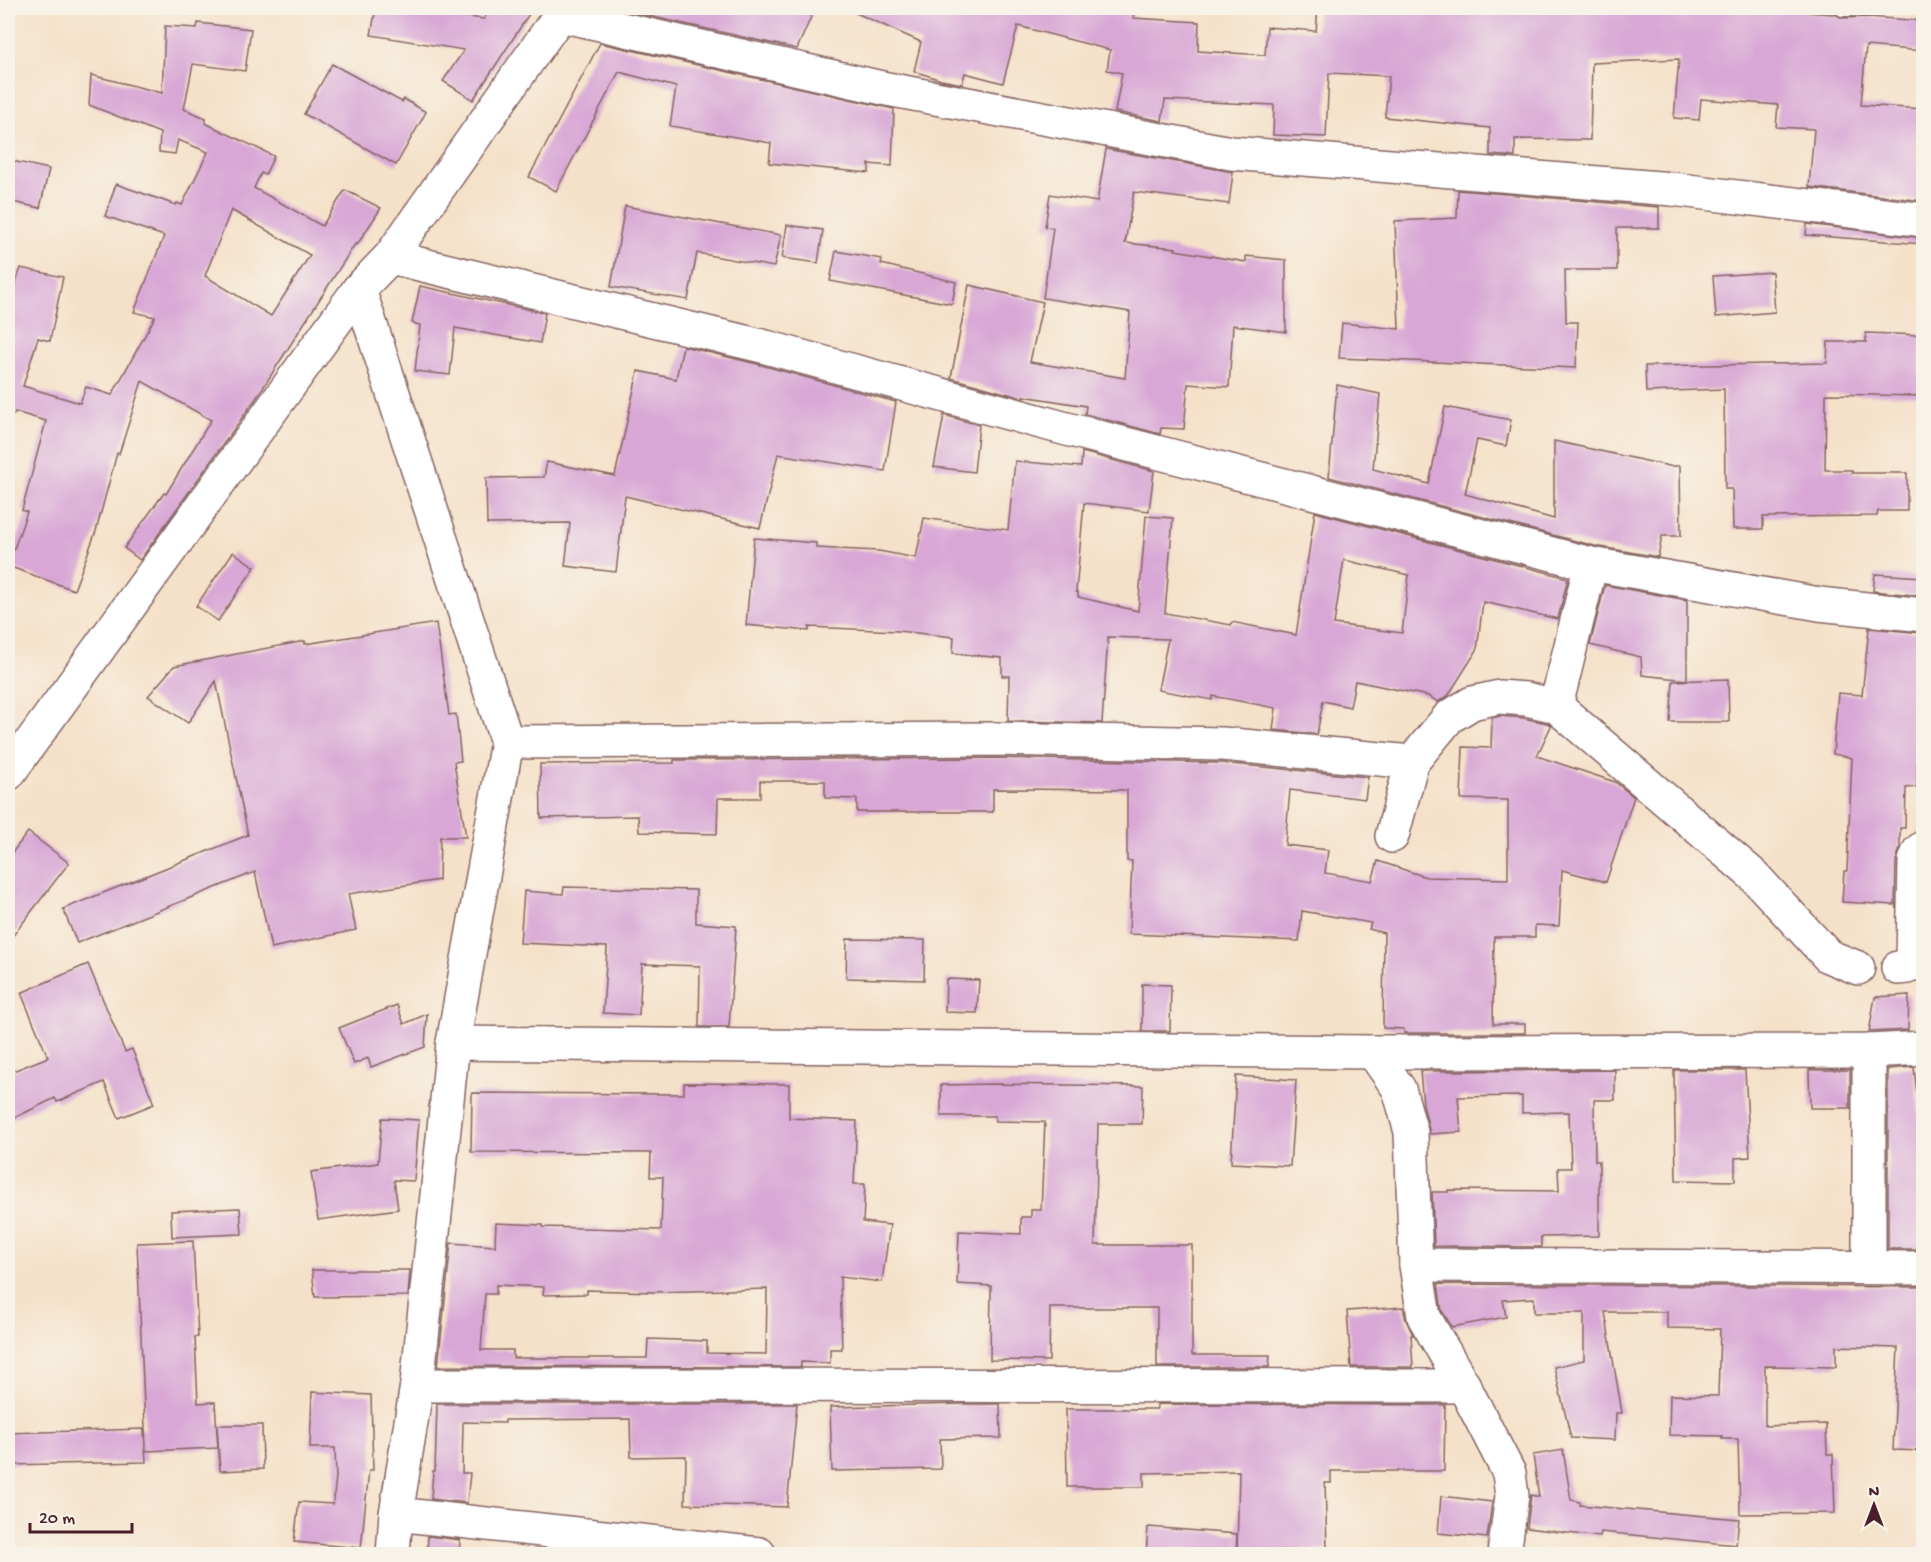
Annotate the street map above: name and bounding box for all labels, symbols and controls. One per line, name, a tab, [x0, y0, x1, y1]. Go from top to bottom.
north arrow	[1844, 1475, 1904, 1535]
text: N	[1869, 1484, 1880, 1503]
scale bar	[30, 1496, 132, 1534]
text: 20 m	[39, 1509, 75, 1530]

